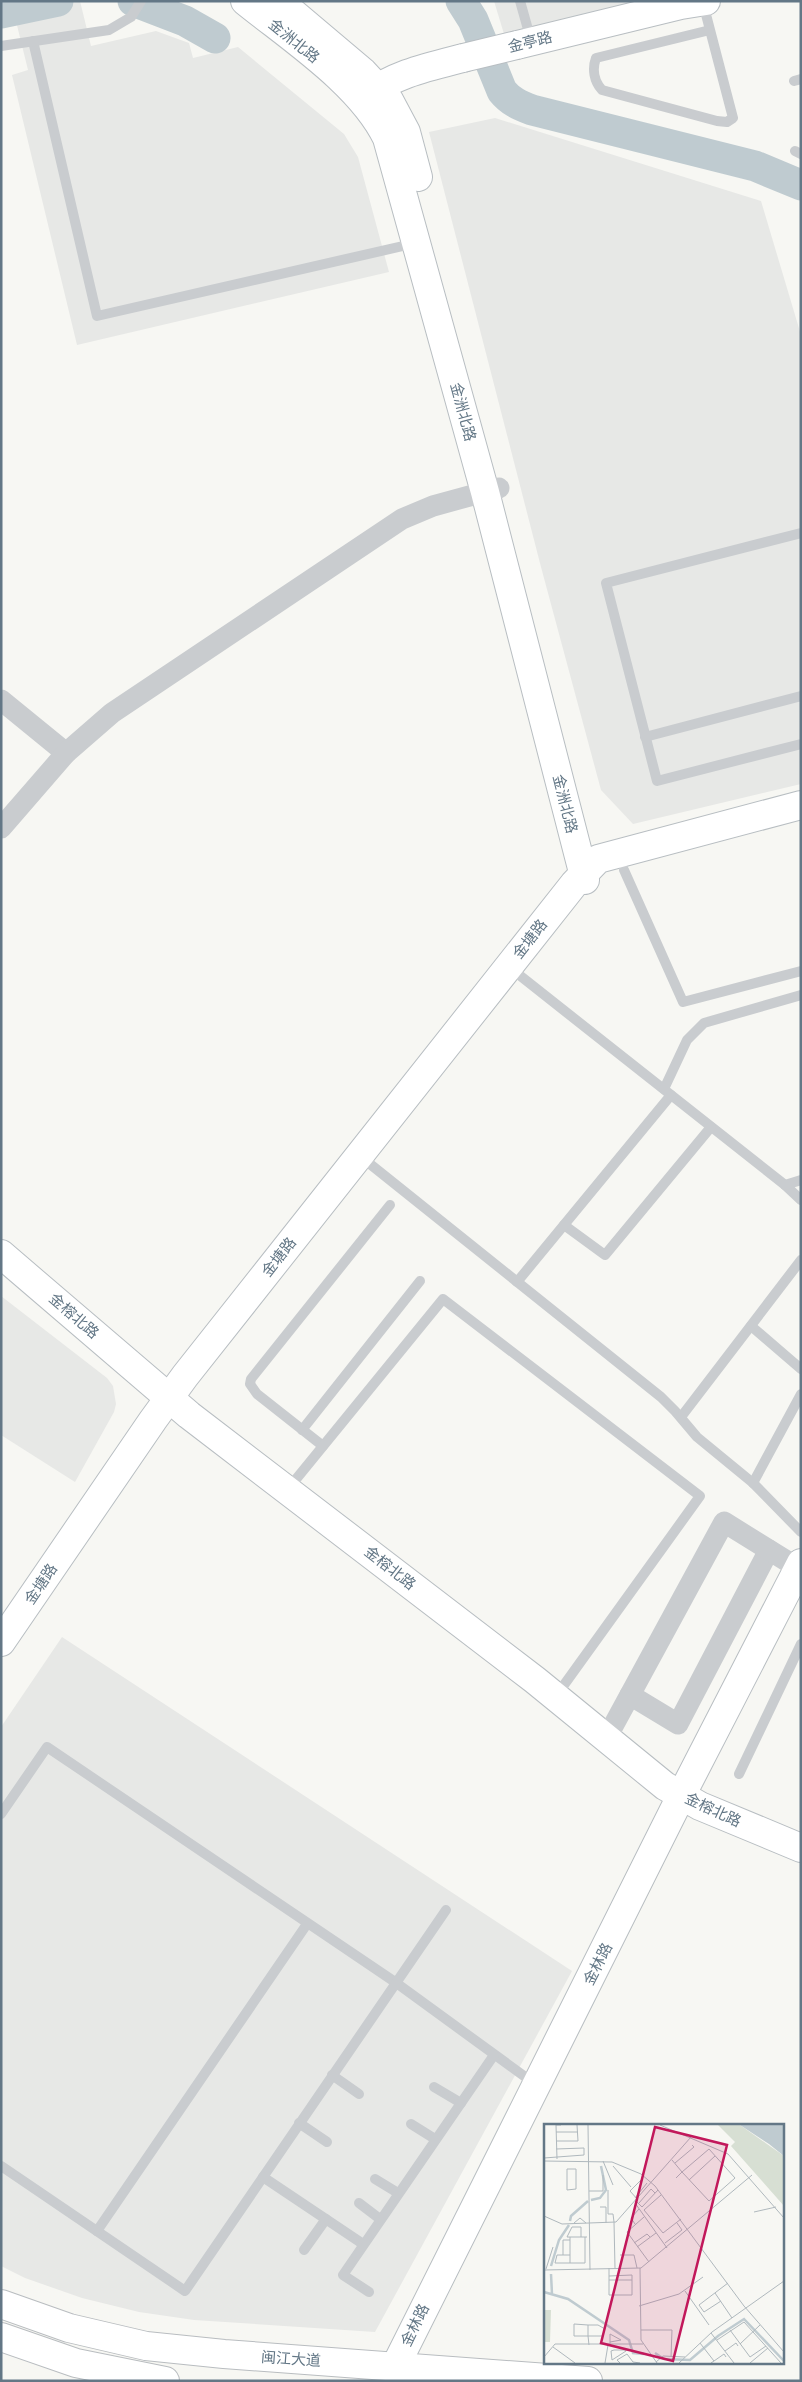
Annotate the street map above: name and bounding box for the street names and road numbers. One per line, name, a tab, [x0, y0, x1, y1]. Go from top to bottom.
street label: 金洲北路	[265, 15, 323, 67]
street label: 金亭路	[506, 28, 554, 56]
street label: 金洲北路	[447, 381, 479, 443]
street label: 金洲北路	[549, 773, 581, 835]
street label: 金塘路	[509, 916, 551, 962]
street label: 金塘路	[258, 1234, 300, 1280]
street label: 金榕北路	[45, 1290, 103, 1342]
street label: 金榕北路	[361, 1542, 419, 1594]
street label: 金塘路	[21, 1560, 61, 1608]
street label: 金榕北路	[682, 1789, 744, 1831]
street label: 金林路	[580, 1940, 616, 1988]
street label: 金林路	[397, 2301, 433, 2349]
street label: 闽江大道	[260, 2348, 322, 2370]

